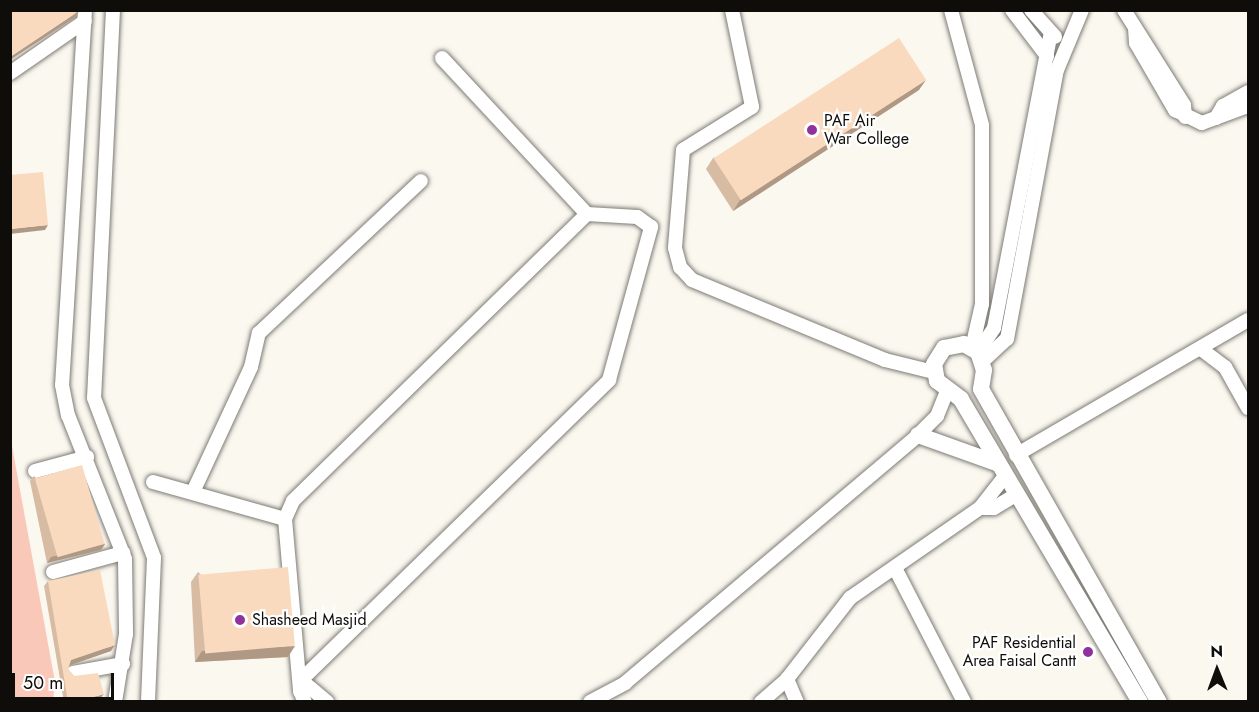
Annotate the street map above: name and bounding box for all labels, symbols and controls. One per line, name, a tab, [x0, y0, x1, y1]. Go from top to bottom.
place label: PAF Air War College	[824, 111, 909, 149]
marker: PAF Air War College	[805, 123, 819, 137]
place label: Shasheed Masjid	[252, 610, 366, 630]
marker: Shasheed Masjid	[233, 613, 247, 627]
place label: PAF Residential Area Faisal Cantt	[963, 633, 1076, 671]
north arrow	[1187, 640, 1247, 700]
text: N	[1210, 640, 1223, 663]
marker: PAF Residential Area Faisal Cantt	[1081, 645, 1095, 659]
scale bar	[15, 661, 117, 699]
text: 50 m	[23, 670, 63, 696]

